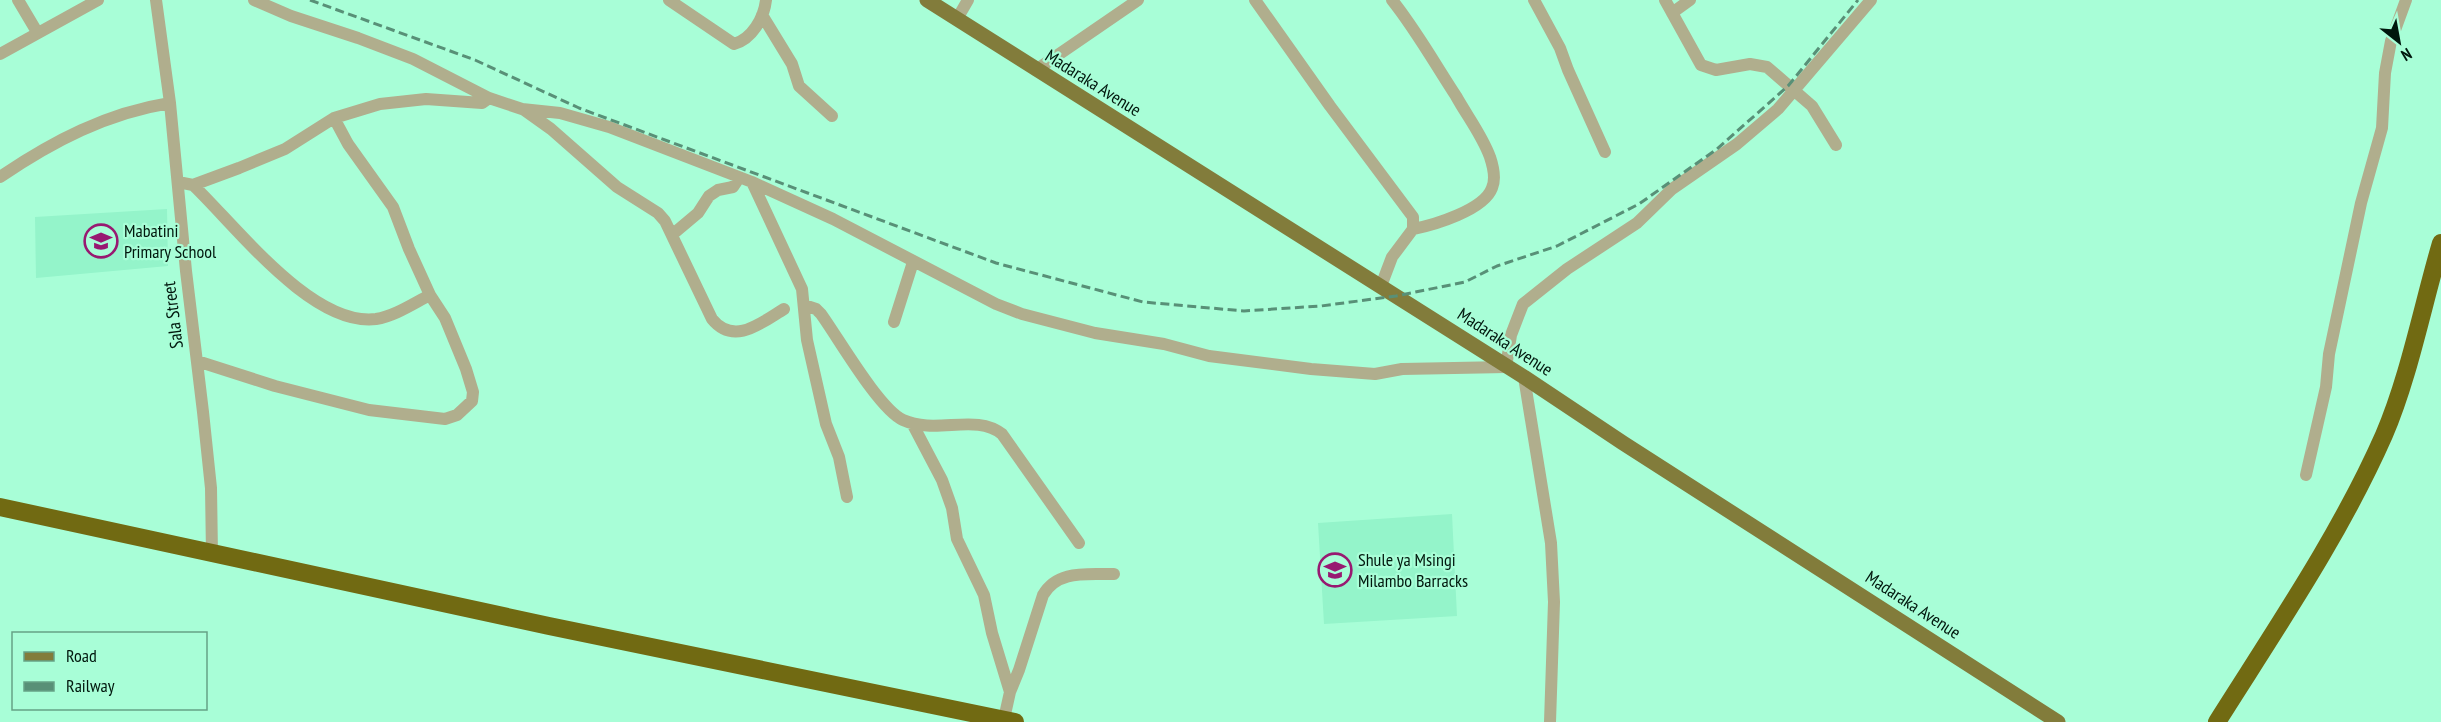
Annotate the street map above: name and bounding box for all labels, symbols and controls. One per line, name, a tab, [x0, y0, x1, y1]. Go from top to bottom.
north arrow	[2369, 12, 2429, 72]
street label: Madaraka Avenue	[1041, 44, 1146, 121]
text: N	[2398, 44, 2416, 66]
place label: Mabatini Primary School	[124, 219, 217, 263]
school or university icon: Mabatini Primary School	[83, 223, 119, 259]
street label: Sala Street	[157, 280, 188, 350]
street label: Madaraka Avenue	[1453, 302, 1557, 381]
place label: Shule ya Msingi Milambo Barracks	[1358, 548, 1468, 592]
school or university icon: Shule ya Msingi Milambo Barracks	[1317, 552, 1353, 588]
street label: Madaraka Avenue	[1861, 565, 1965, 644]
legend	[12, 632, 207, 710]
text: Road	[66, 644, 97, 667]
text: Railway	[66, 674, 115, 697]

